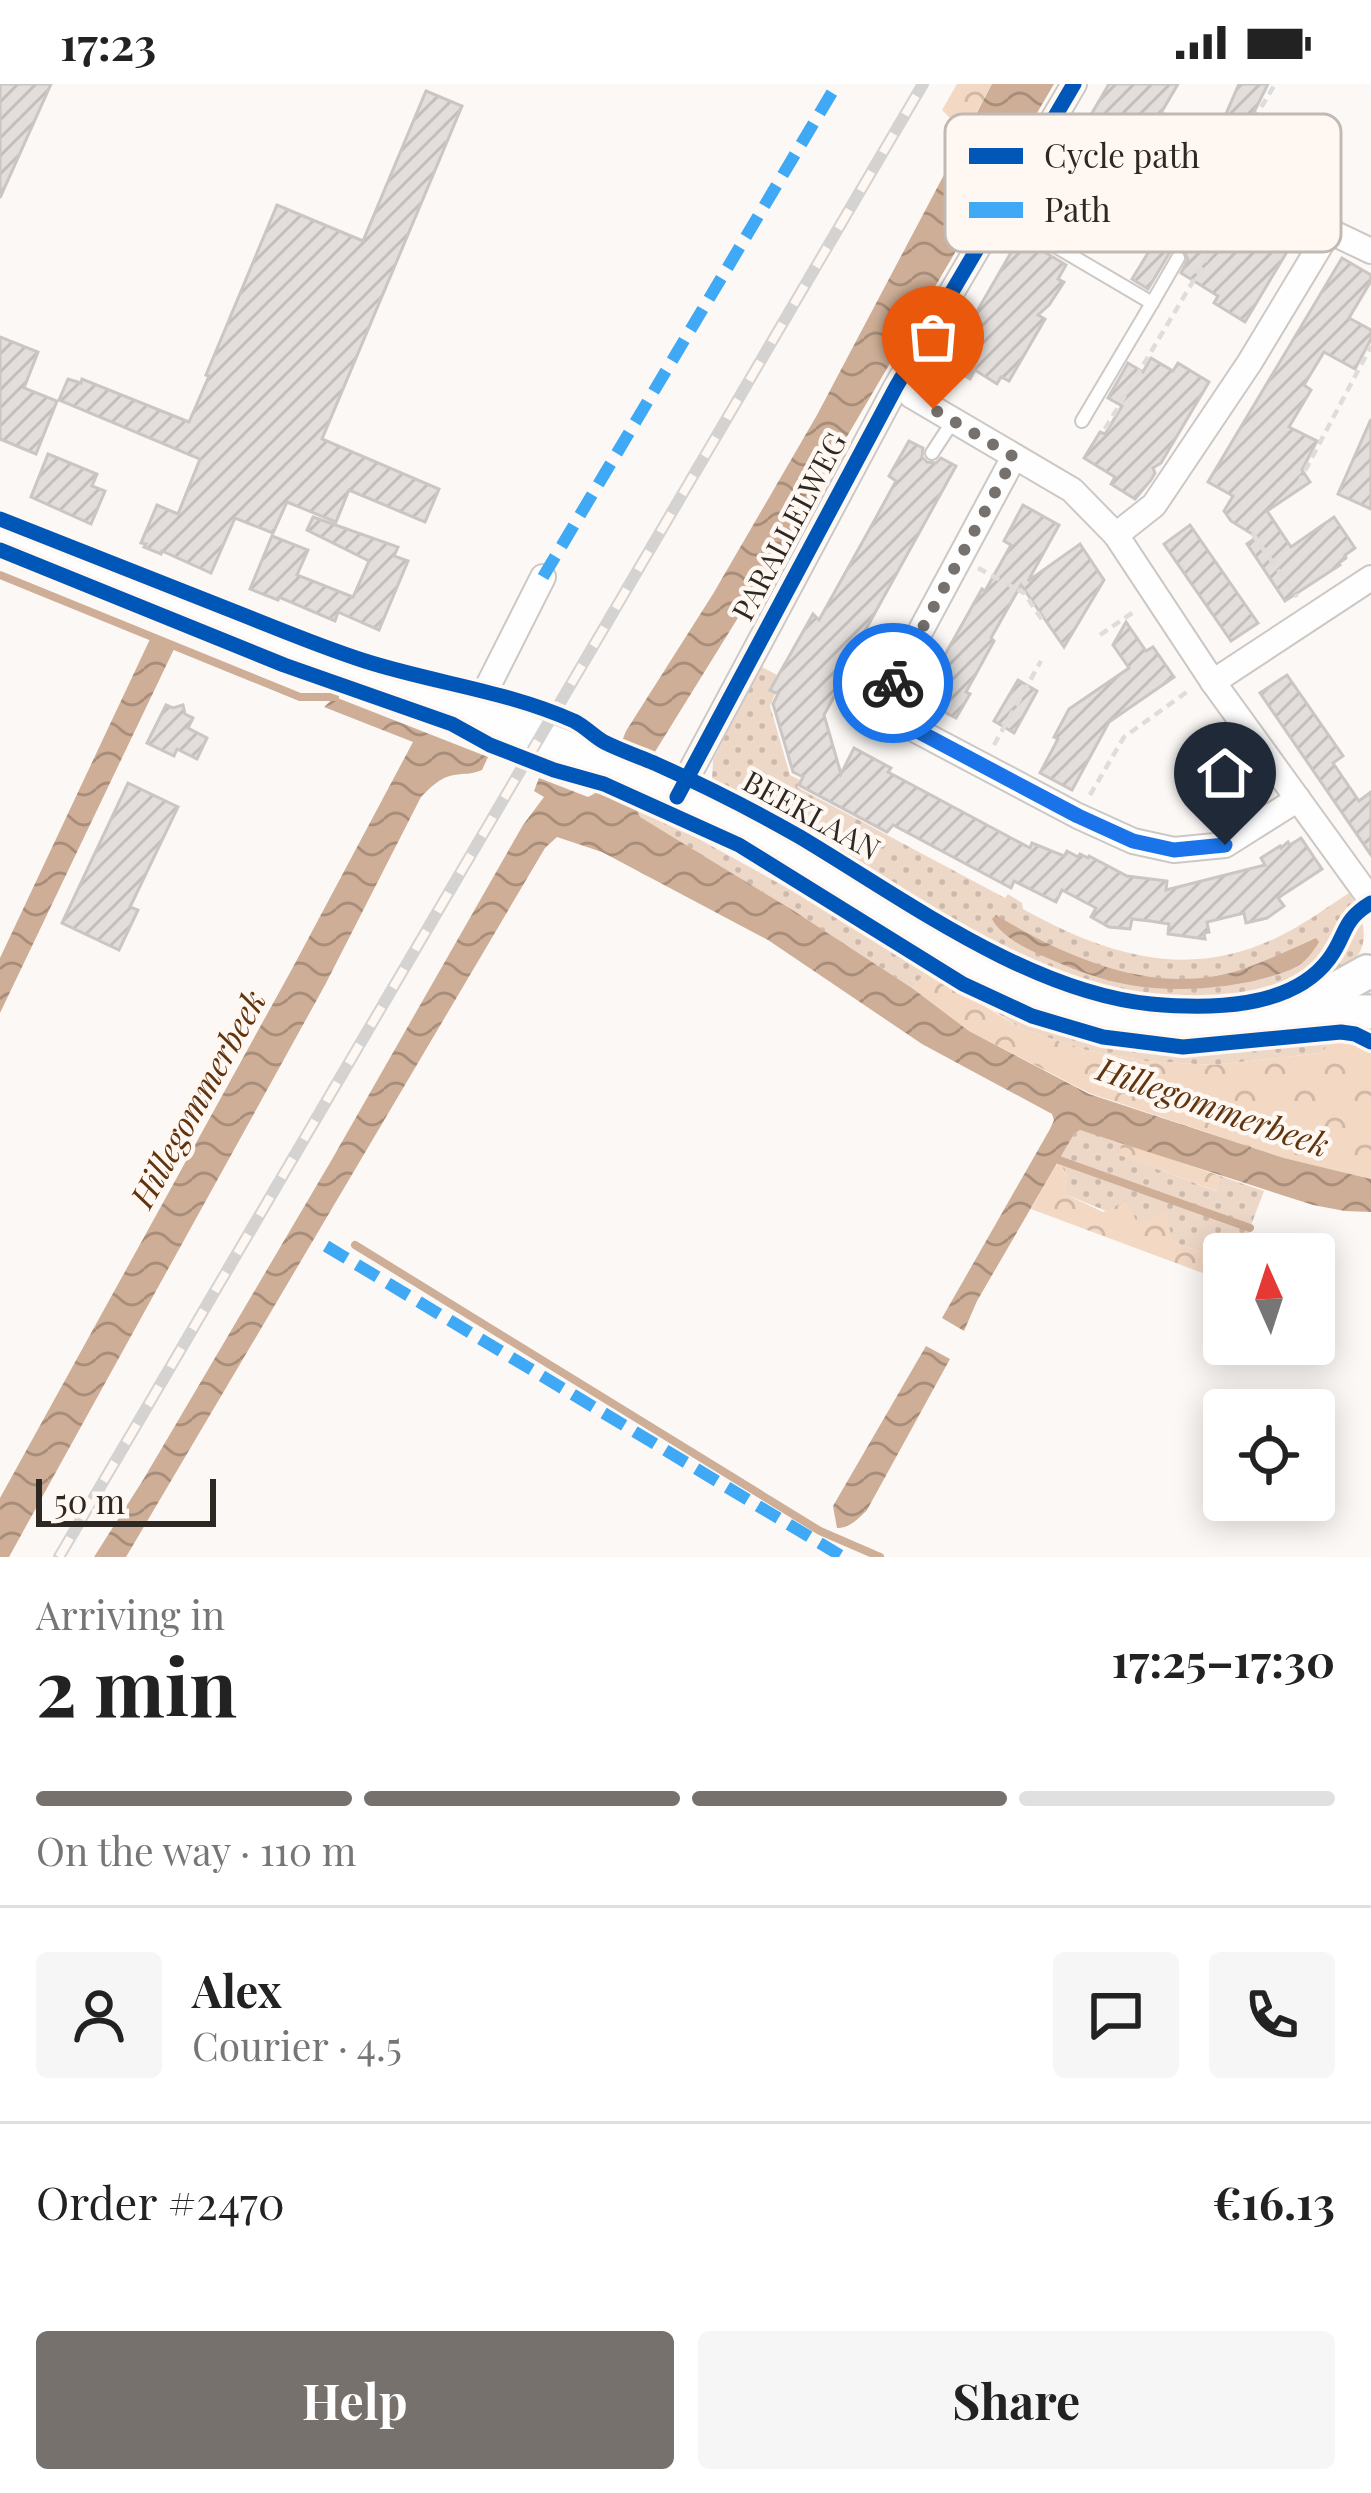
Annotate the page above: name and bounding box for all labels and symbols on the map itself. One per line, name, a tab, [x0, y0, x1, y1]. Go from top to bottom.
legend	[945, 114, 1341, 252]
text: Cycle path	[1044, 132, 1200, 176]
text: Path	[1044, 186, 1111, 230]
pin	[882, 286, 984, 409]
street label: PARALLELWEG	[722, 425, 855, 627]
courier	[833, 623, 953, 743]
pin	[1174, 722, 1276, 845]
street label: BEEKLAAN	[736, 760, 888, 868]
water label: Hillegommerbeek	[117, 981, 274, 1216]
water label: Hillegommerbeek	[1090, 1044, 1335, 1165]
north arrow	[1203, 1233, 1335, 1365]
scale bar	[36, 1473, 216, 1526]

